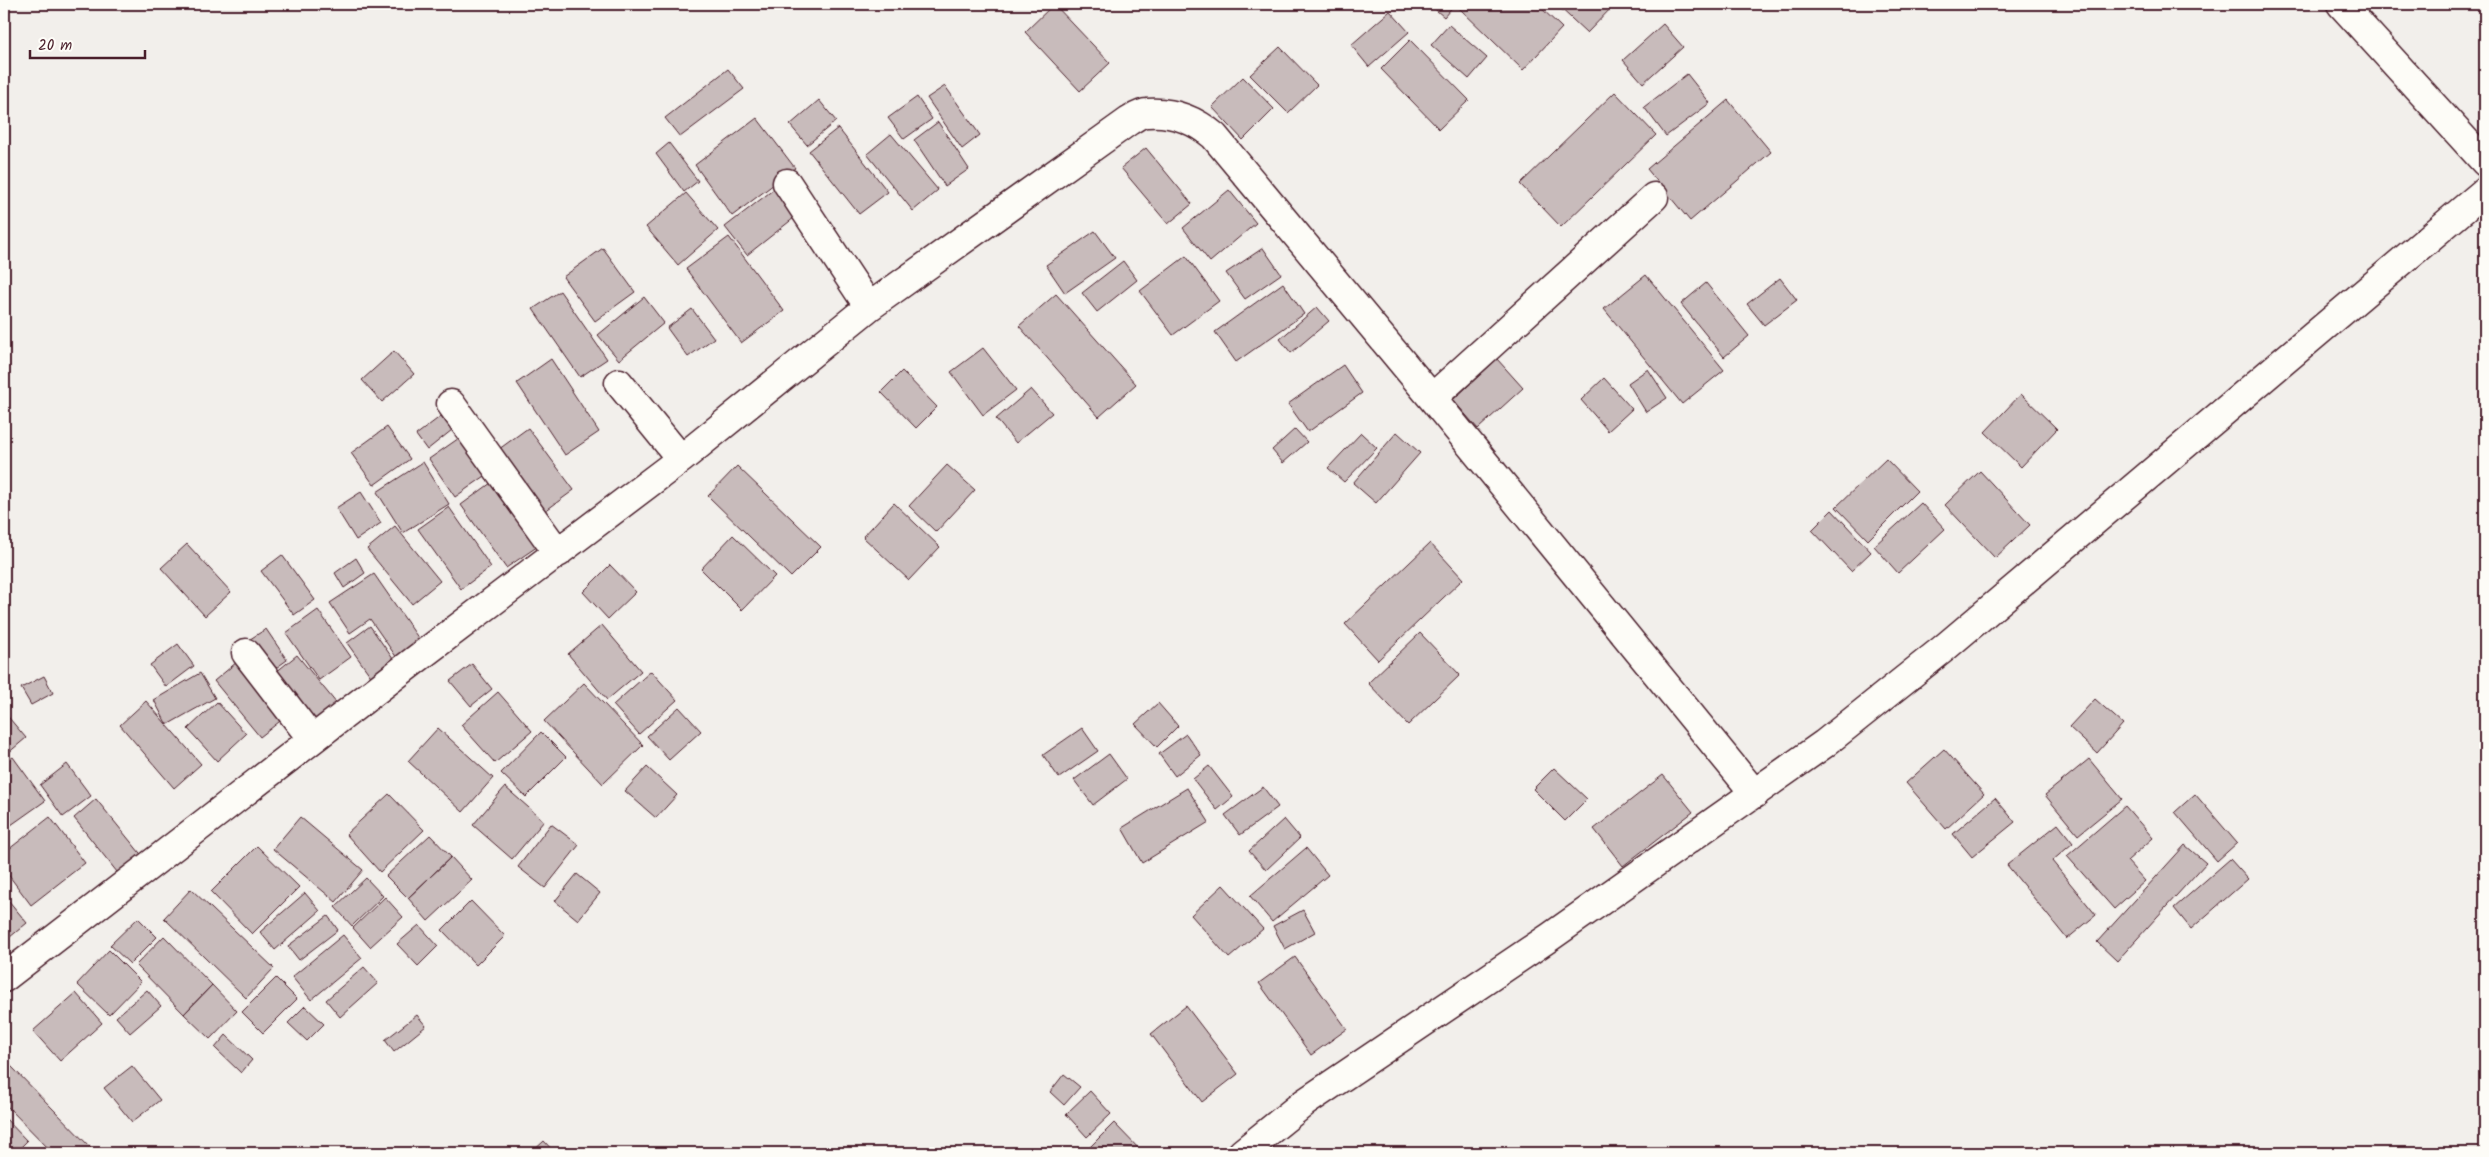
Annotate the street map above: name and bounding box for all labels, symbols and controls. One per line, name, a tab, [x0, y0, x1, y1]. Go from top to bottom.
scale bar	[30, 28, 145, 60]
text: 20 m	[38, 34, 72, 58]

